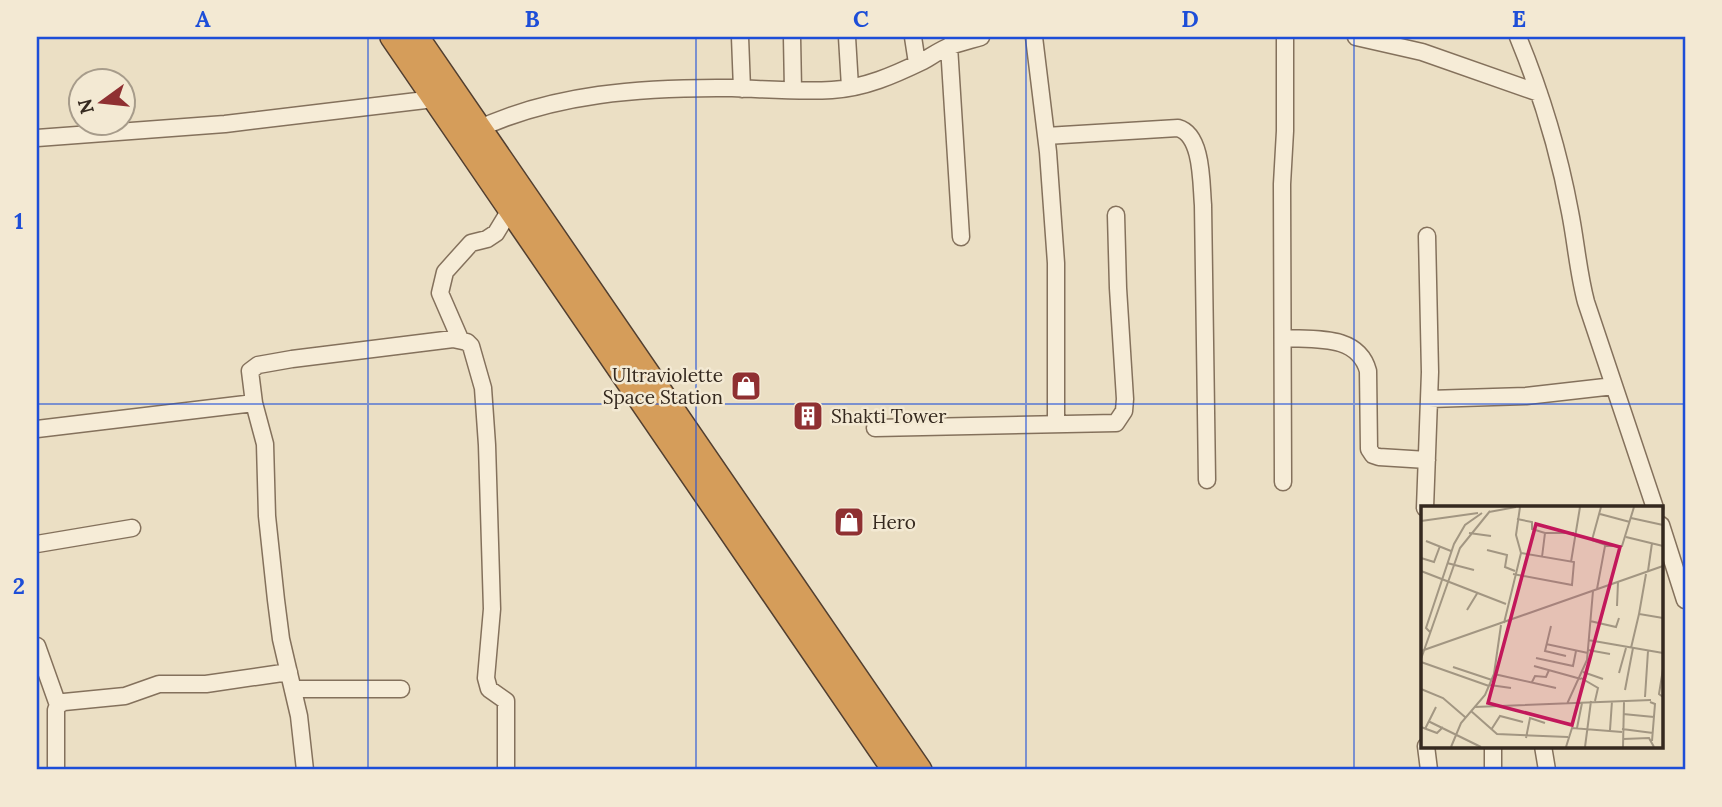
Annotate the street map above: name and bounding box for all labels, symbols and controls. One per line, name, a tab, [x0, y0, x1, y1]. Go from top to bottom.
text: A	[195, 4, 211, 33]
text: B	[524, 4, 540, 33]
text: C	[853, 4, 869, 33]
text: D	[1181, 4, 1199, 33]
text: E	[1512, 4, 1526, 33]
north arrow	[66, 66, 136, 136]
text: N	[72, 96, 99, 117]
text: 1	[14, 206, 24, 235]
place label: Ultraviolette Space Station	[603, 363, 723, 409]
shop icon: Ultraviolette Space Station	[729, 369, 763, 403]
building icon: Shakti Tower	[791, 399, 825, 433]
place label: Shakti Tower	[831, 404, 947, 428]
shop icon: Hero	[832, 505, 866, 539]
inset map	[1421, 506, 1662, 748]
place label: Hero	[872, 510, 916, 534]
text: 2	[13, 571, 25, 600]

